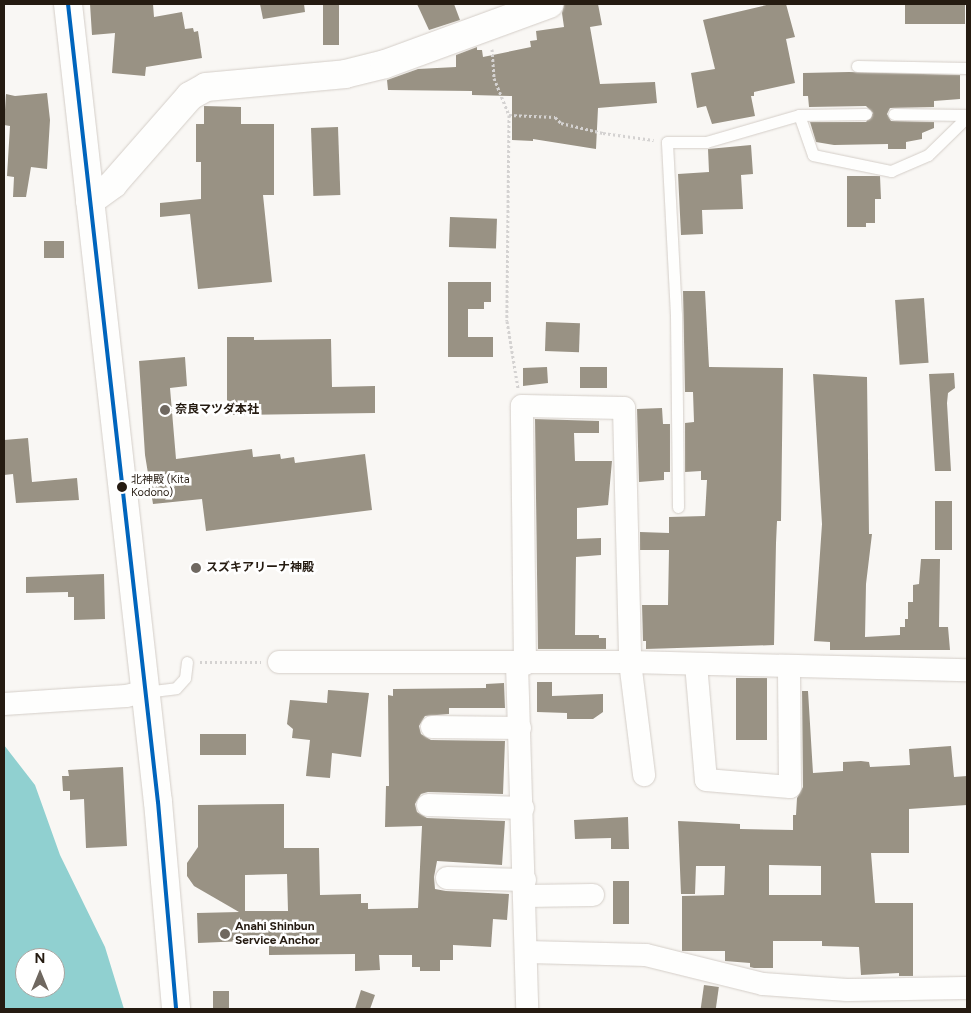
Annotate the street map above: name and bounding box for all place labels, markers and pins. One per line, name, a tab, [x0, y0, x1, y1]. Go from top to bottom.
place label: 奈良マツダ本社	[175, 403, 259, 417]
marker: 奈良マツダ本社	[159, 404, 171, 416]
place label: 北神殿 (Kita Kodono)	[131, 474, 190, 500]
marker: 北神殿 (Kita Kodono)	[117, 482, 127, 492]
place label: スズキアリーナ神殿	[206, 561, 314, 575]
marker: スズキアリーナ神殿	[190, 562, 202, 574]
place label: Anahi Shinbun Service Anchor	[235, 920, 320, 948]
marker: Anahi Shinbun Service Anchor	[219, 928, 231, 940]

